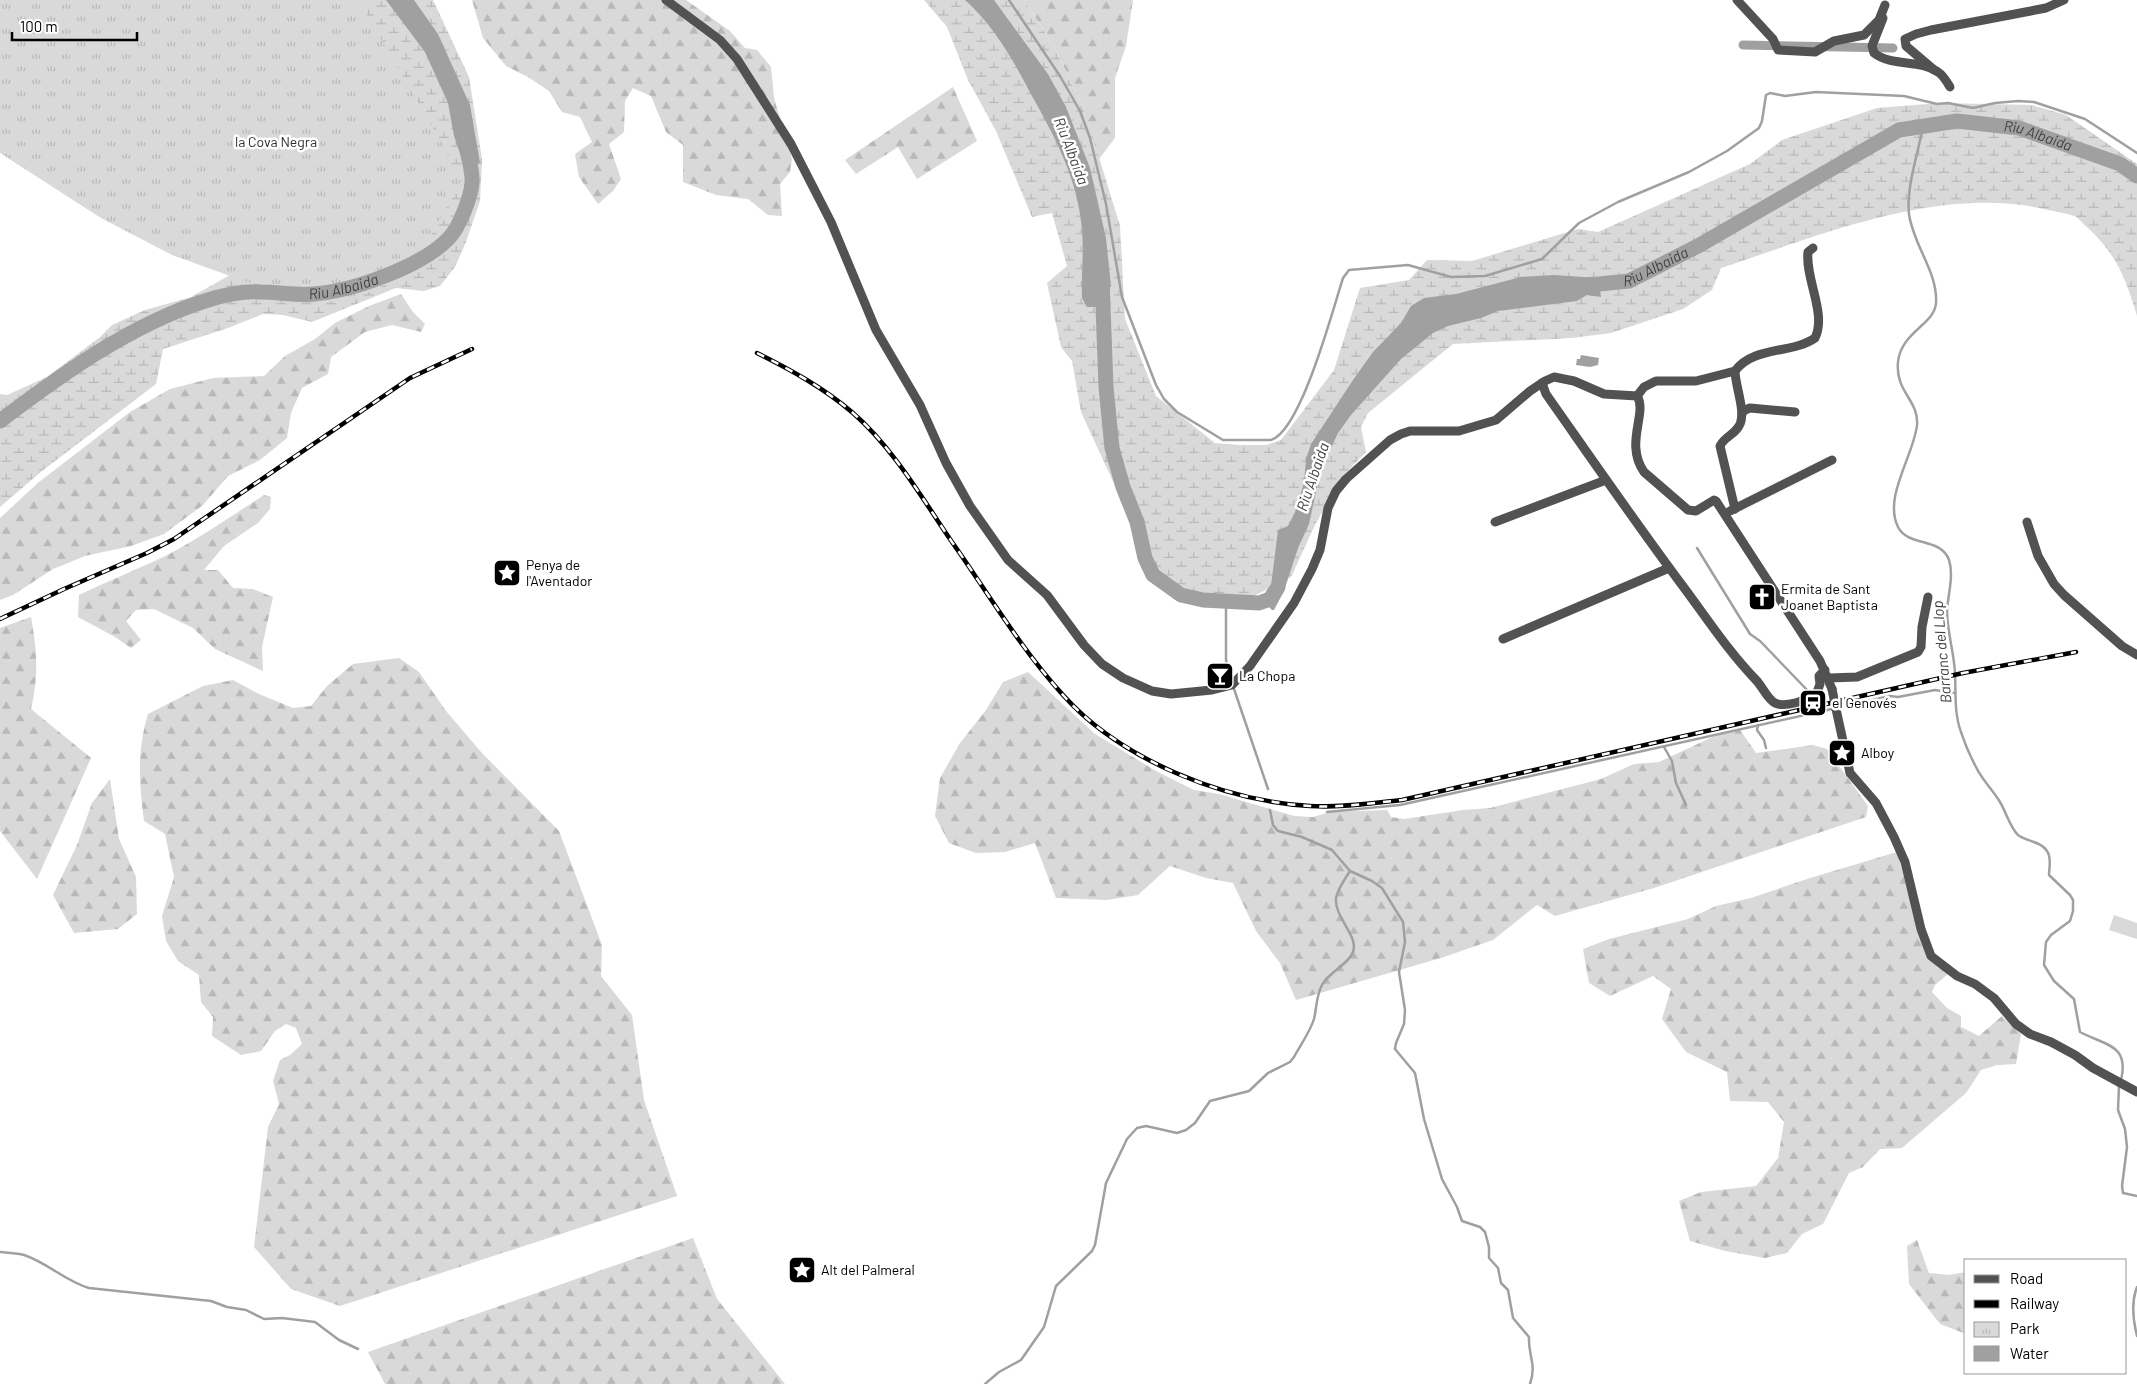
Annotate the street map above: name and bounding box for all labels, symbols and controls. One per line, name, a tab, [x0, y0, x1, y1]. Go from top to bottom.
scale bar	[12, 10, 138, 42]
text: 100 m	[20, 17, 58, 35]
water label: Riu Albaida	[1051, 114, 1093, 187]
water label: Riu Albaida	[2003, 116, 2075, 154]
park label: la Cova Negra	[235, 133, 317, 150]
water label: Riu Albaida	[1622, 243, 1691, 290]
water label: Riu Albaida	[308, 269, 380, 303]
water label: Riu Albaida	[1292, 440, 1332, 513]
place label: Penya de l'Aventador	[526, 556, 592, 589]
place icon: Penya de l'Aventador	[492, 558, 522, 588]
place label: Ermita de Sant Joanet Baptista	[1781, 580, 1878, 613]
church icon: Ermita de Sant Joanet Baptista	[1747, 582, 1777, 612]
water label: Barranc del Llop	[1928, 600, 1954, 704]
bar icon: La Chopa	[1205, 661, 1235, 691]
place label: La Chopa	[1239, 667, 1295, 684]
station icon: el Genovés	[1798, 688, 1828, 718]
place label: el Genovés	[1832, 694, 1897, 711]
place icon: Alboy	[1827, 738, 1857, 768]
place label: Alboy	[1861, 744, 1895, 761]
place icon: Alt del Palmeral	[787, 1255, 817, 1285]
legend	[1964, 1259, 2127, 1374]
place label: Alt del Palmeral	[821, 1261, 915, 1278]
text: Road	[2010, 1269, 2043, 1287]
text: Railway	[2010, 1294, 2059, 1312]
text: Park	[2010, 1319, 2040, 1337]
text: Water	[2010, 1344, 2049, 1362]

